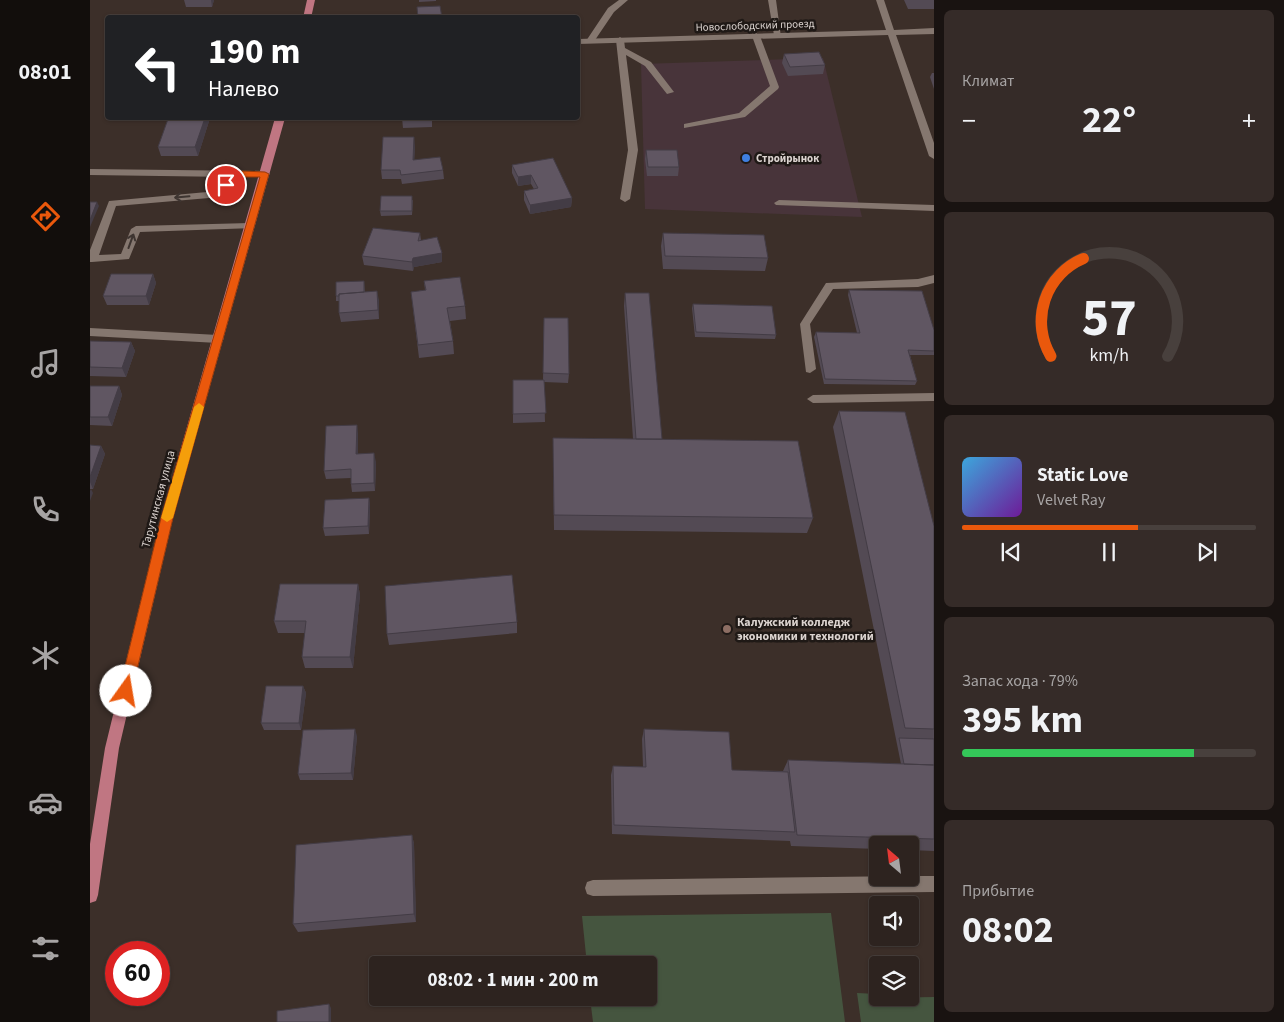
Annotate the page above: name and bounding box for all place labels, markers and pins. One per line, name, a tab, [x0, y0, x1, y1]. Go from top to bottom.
place label: Стройрынок	[756, 151, 819, 166]
marker: Стройрынок	[740, 152, 752, 164]
pin	[205, 164, 247, 206]
place label: Калужский колледж экономики и технологий	[737, 614, 874, 645]
marker: Калужский колледж экономики и технологий	[721, 623, 733, 635]

